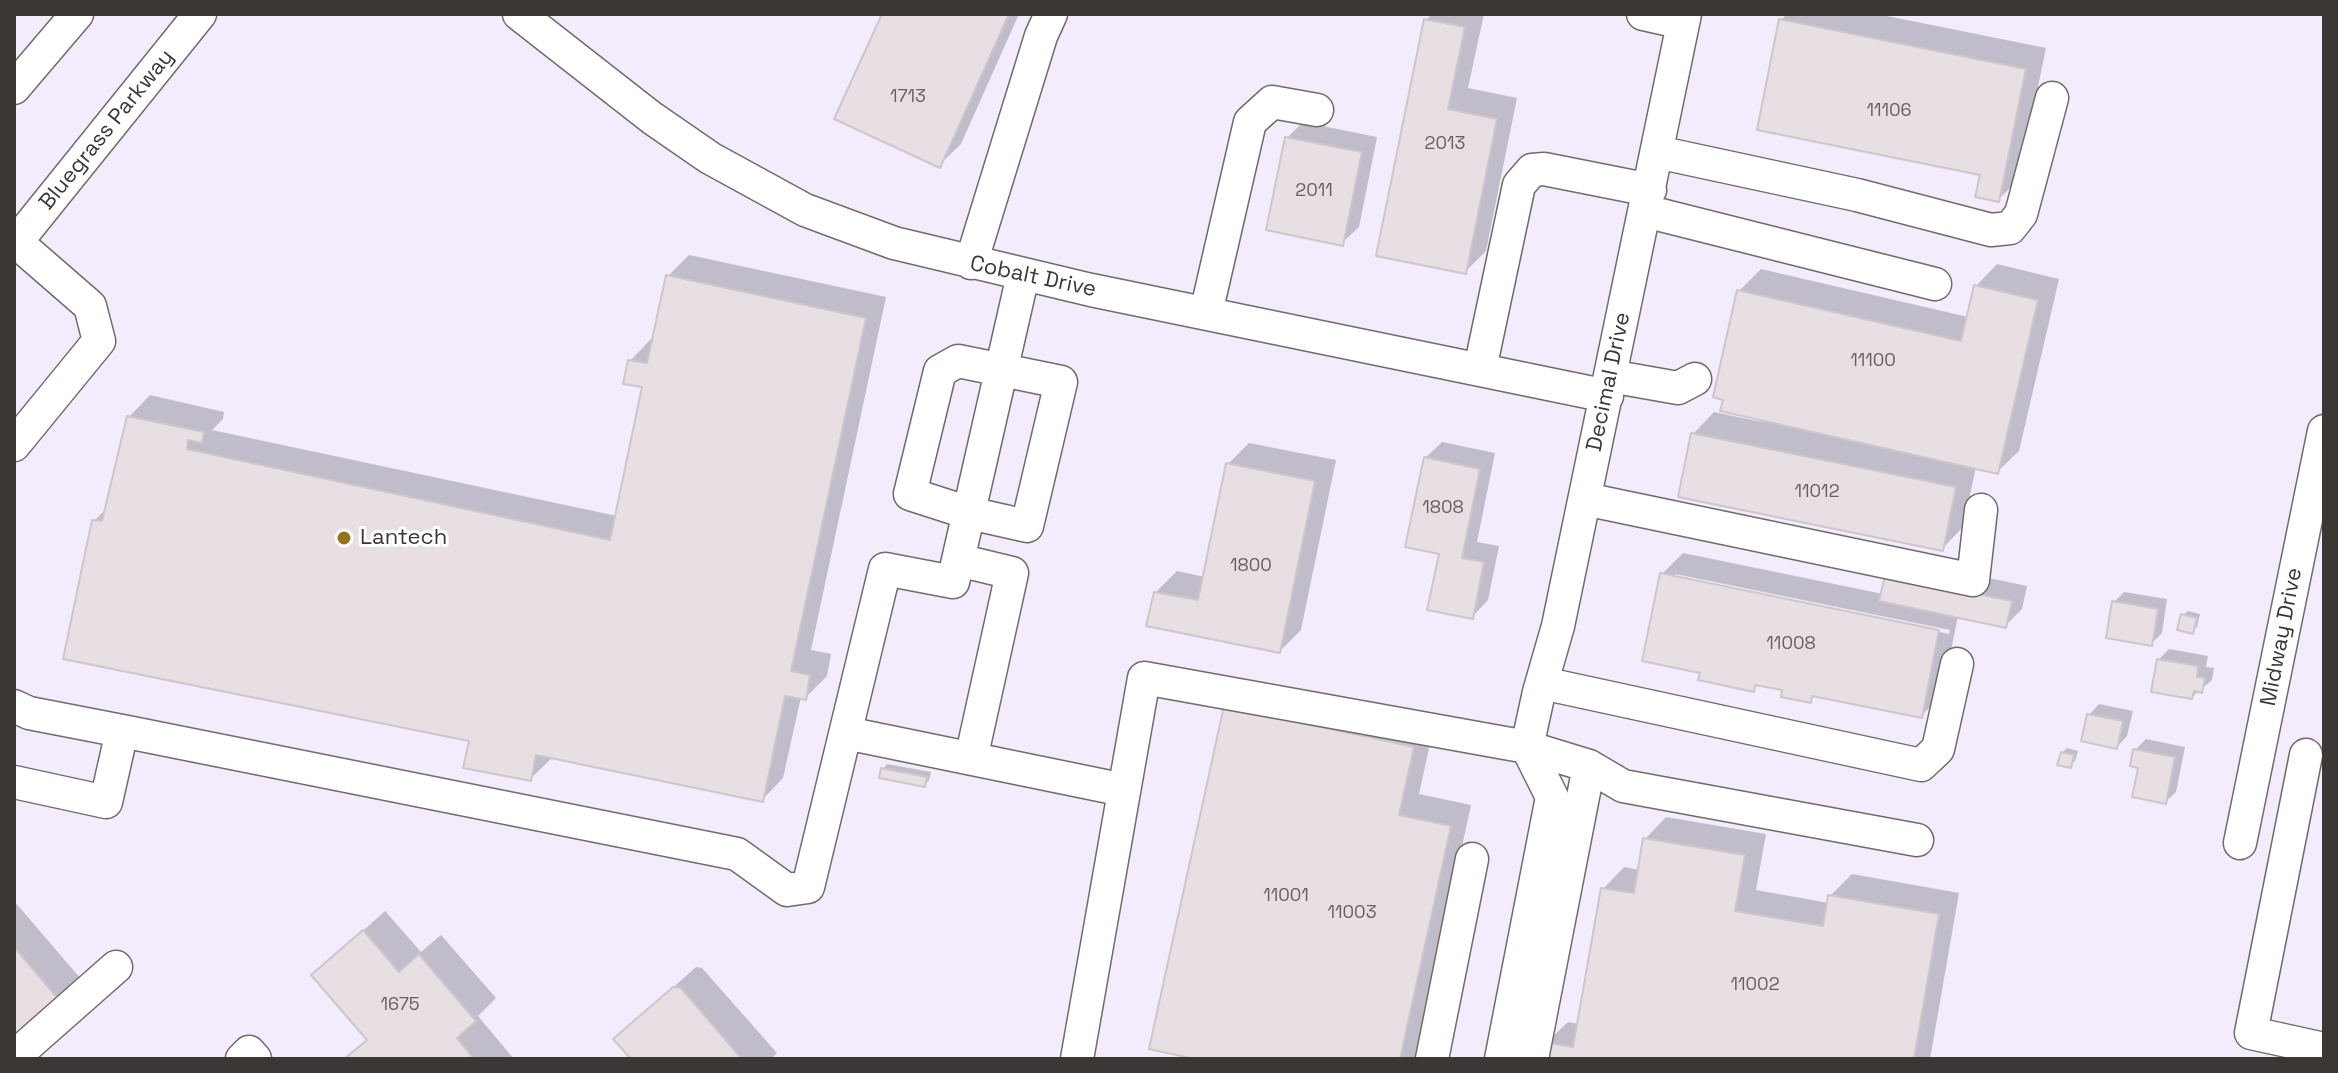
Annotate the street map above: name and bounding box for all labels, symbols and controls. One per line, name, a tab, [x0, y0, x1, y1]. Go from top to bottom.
street label: Bluegrass Parkway	[34, 44, 180, 216]
house number: 1713	[890, 86, 926, 108]
house number: 11106	[1866, 100, 1912, 122]
house number: 2013	[1425, 133, 1465, 155]
house number: 2011	[1295, 180, 1333, 202]
street label: Cobalt Drive	[967, 251, 1099, 303]
street label: Decimal Drive	[1581, 310, 1637, 454]
house number: 11100	[1850, 350, 1896, 372]
house number: 11012	[1795, 481, 1839, 503]
house number: 1808	[1422, 497, 1464, 519]
place label: Lantech	[360, 525, 447, 551]
marker: Lantech	[335, 529, 353, 547]
house number: 1800	[1230, 555, 1272, 577]
street label: Midway Drive	[2256, 566, 2308, 708]
house number: 11008	[1766, 633, 1816, 655]
house number: 11001	[1263, 885, 1309, 907]
house number: 11003	[1328, 902, 1376, 924]
house number: 11002	[1731, 974, 1779, 996]
house number: 1675	[380, 994, 420, 1016]

